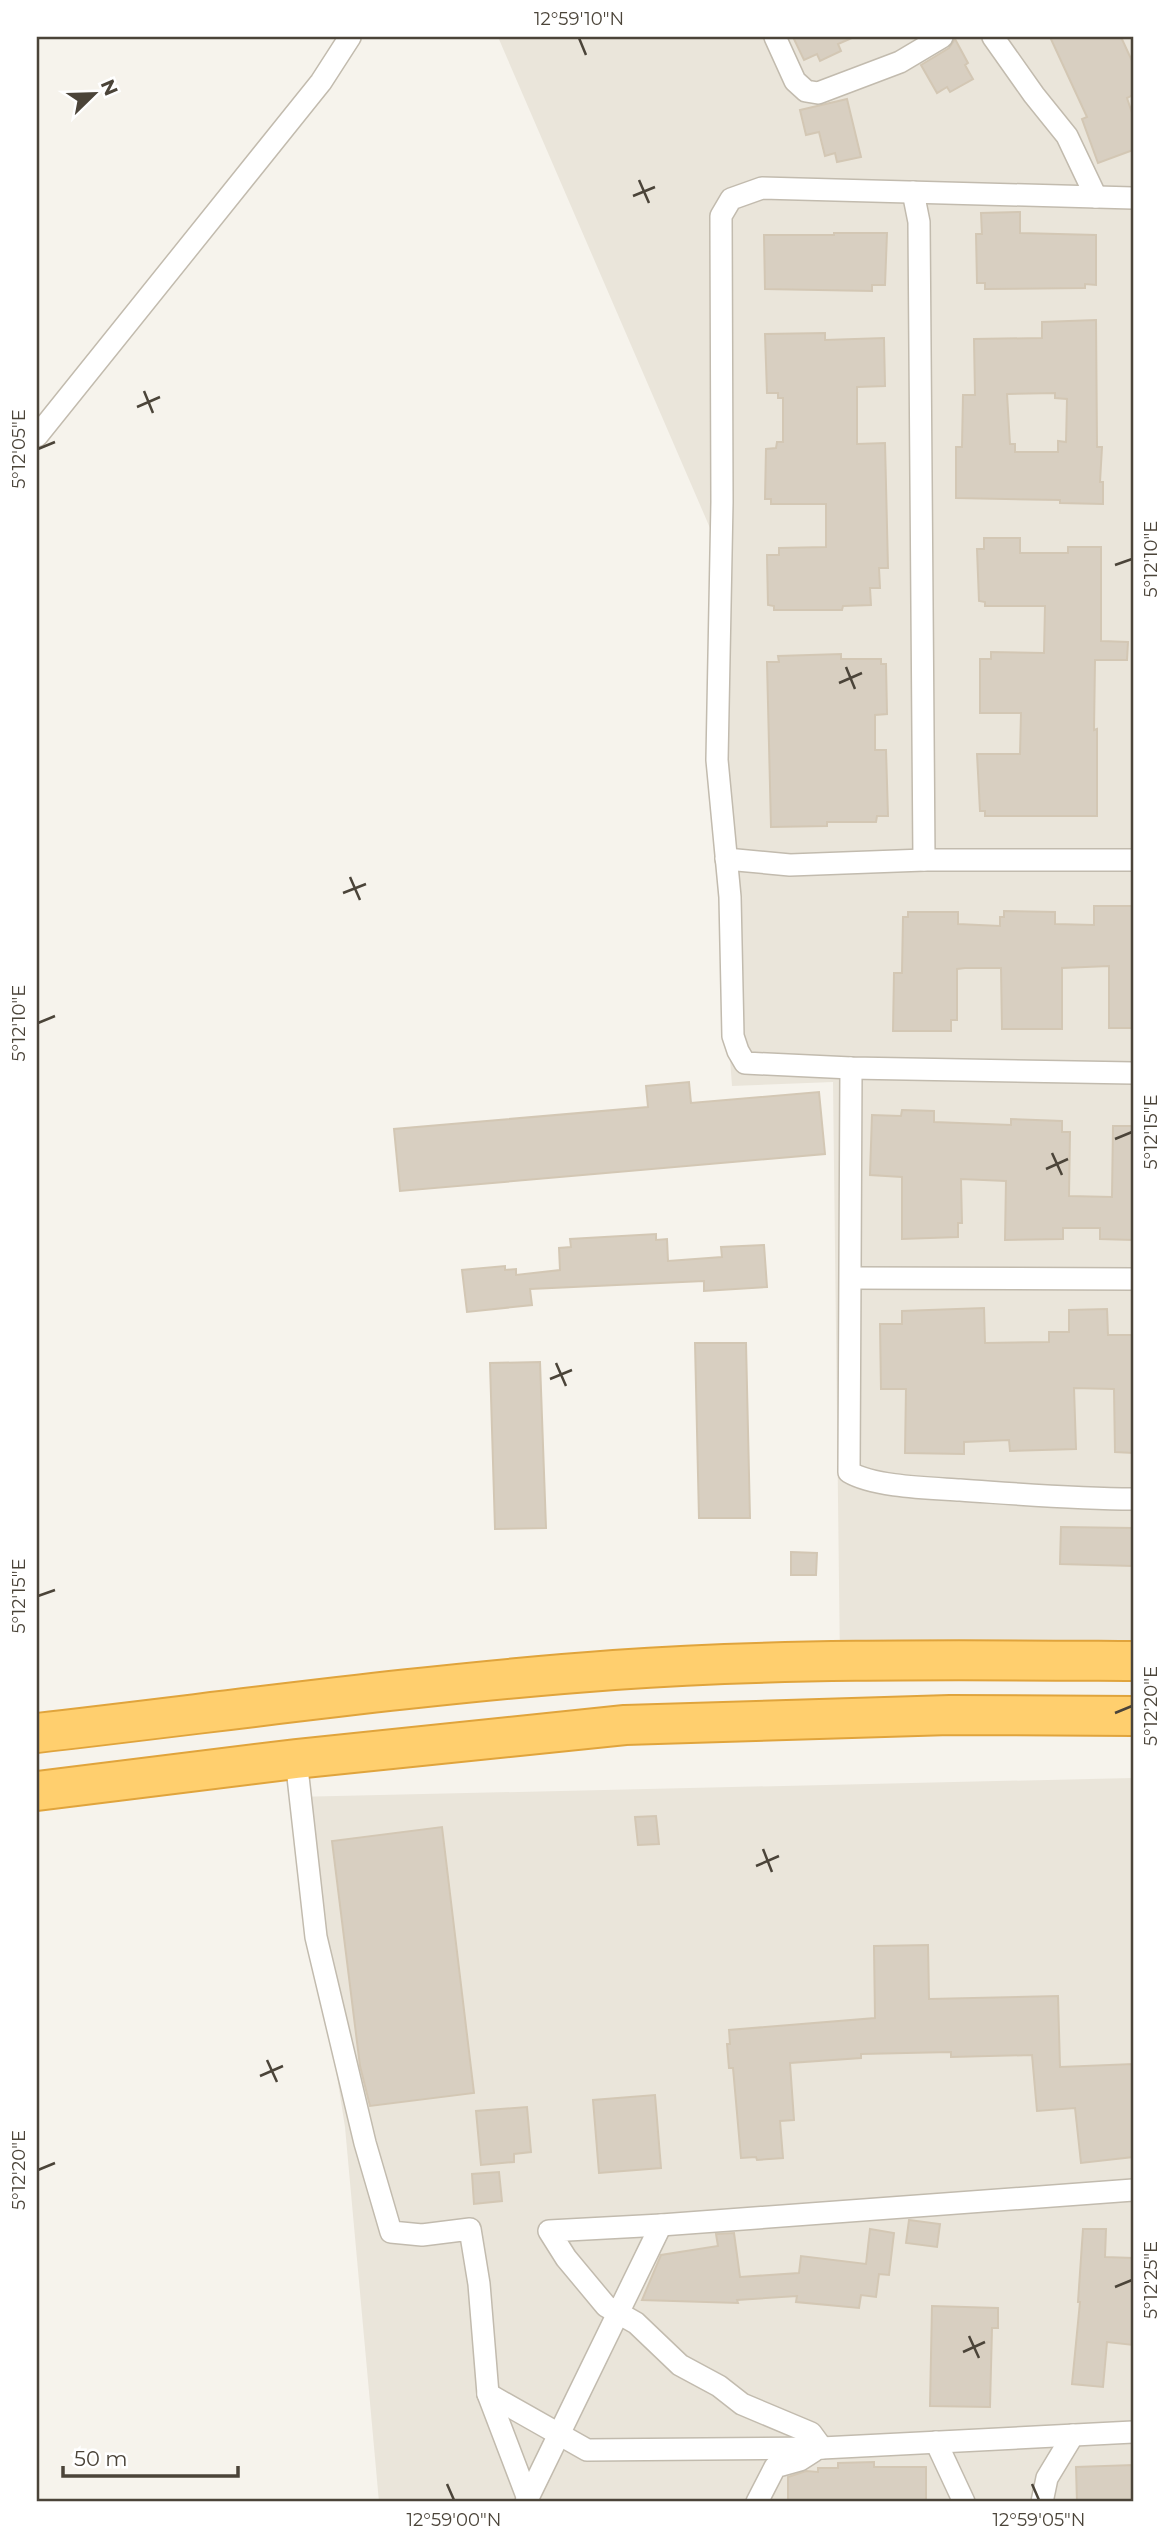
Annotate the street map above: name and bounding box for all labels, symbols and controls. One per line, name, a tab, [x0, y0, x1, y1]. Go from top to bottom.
text: 12°59'10"N	[534, 8, 624, 30]
north arrow	[60, 60, 130, 130]
text: N	[96, 76, 123, 99]
text: 5°12'05"E	[8, 409, 30, 489]
text: 5°12'10"E	[1140, 521, 1162, 597]
text: 5°12'10"E	[8, 985, 30, 1061]
text: 5°12'15"E	[1140, 1095, 1162, 1169]
text: 5°12'15"E	[8, 1559, 30, 1633]
text: 5°12'20"E	[1140, 1666, 1162, 1746]
text: 5°12'20"E	[8, 2130, 30, 2210]
text: 5°12'25"E	[1140, 2241, 1162, 2319]
scale bar	[63, 2434, 238, 2478]
text: 50 m	[74, 2446, 128, 2471]
text: 12°59'00"N	[407, 2509, 501, 2531]
text: 12°59'05"N	[993, 2509, 1085, 2531]

